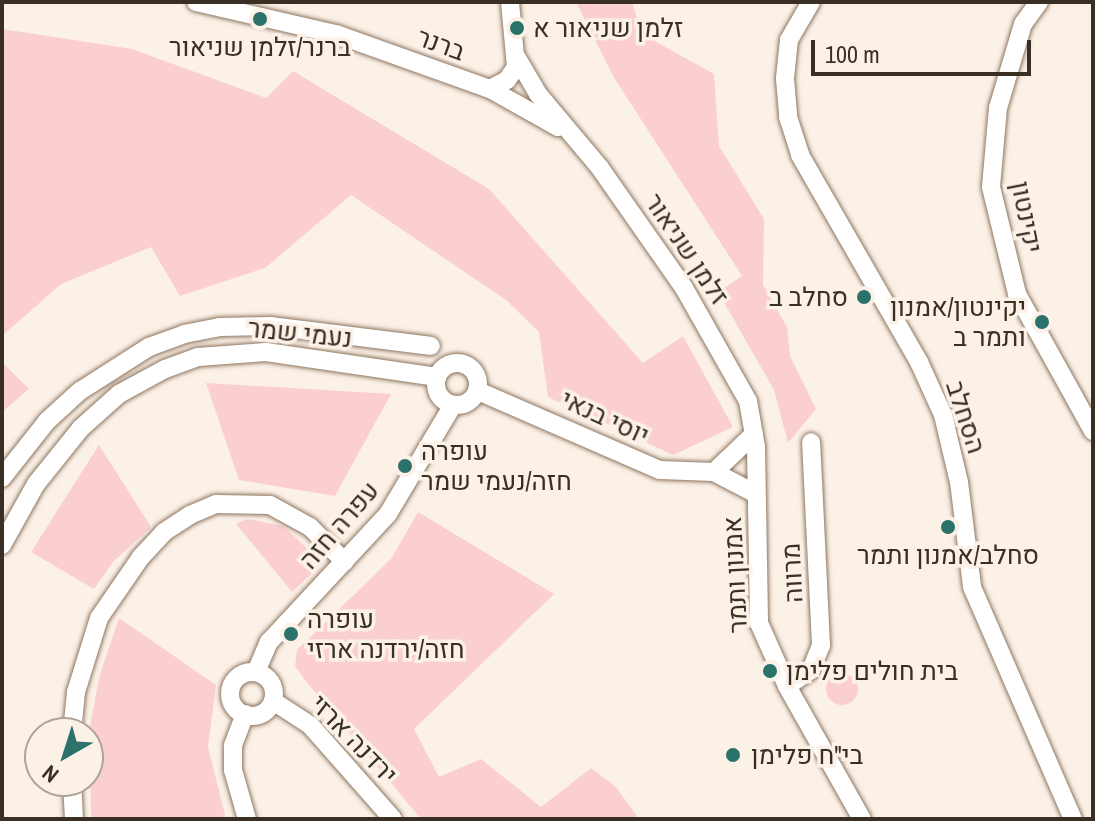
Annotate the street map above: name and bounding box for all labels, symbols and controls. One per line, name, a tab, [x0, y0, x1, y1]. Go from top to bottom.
marker: ברנר/זלמן שניאור	[251, 10, 269, 28]
place label: זלמן שניאור א	[533, 12, 683, 44]
marker: זלמן שניאור א	[508, 19, 526, 37]
street label: ברנר	[413, 21, 469, 67]
scale bar	[815, 24, 1035, 74]
place label: ברנר/זלמן שניאור	[169, 31, 351, 63]
text: 100 m	[825, 38, 880, 70]
street label: יקינטון	[1005, 178, 1049, 256]
street label: זלמן שניאור	[638, 187, 736, 311]
place label: סחלב ב	[769, 281, 848, 313]
marker: סחלב ב	[855, 288, 873, 306]
place label: יקינטון/אמנון ותמר ב	[890, 291, 1026, 352]
street label: נעמי שמר	[246, 312, 354, 354]
marker: יקינטון/אמנון ותמר ב	[1033, 313, 1051, 331]
street label: הסחלב	[940, 377, 992, 457]
street label: יוסי בנאי	[556, 383, 654, 451]
place label: עופרה חזה/נעמי שמר	[421, 435, 572, 496]
marker: עופרה חזה/נעמי שמר	[396, 457, 414, 475]
street label: עפרה חזה	[293, 475, 385, 575]
street label: אמנון ותמר	[716, 516, 754, 634]
marker: סחלב/אמנון ותמר	[939, 518, 957, 536]
place label: סחלב/אמנון ותמר	[857, 539, 1039, 571]
street label: מרווה	[775, 542, 809, 604]
place label: עופרה חזה/ירדנה ארזי	[307, 603, 464, 664]
marker: עופרה חזה/ירדנה ארזי	[282, 625, 300, 643]
place label: בית חולים פלימן	[786, 655, 958, 687]
marker: בית חולים פלימן	[761, 662, 779, 680]
street label: ירדנה ארזי	[304, 688, 404, 790]
north arrow	[24, 717, 104, 797]
place label: בי"ח פלימן	[751, 739, 863, 771]
marker: בי"ח פלימן	[722, 744, 744, 766]
text: N	[36, 758, 65, 790]

